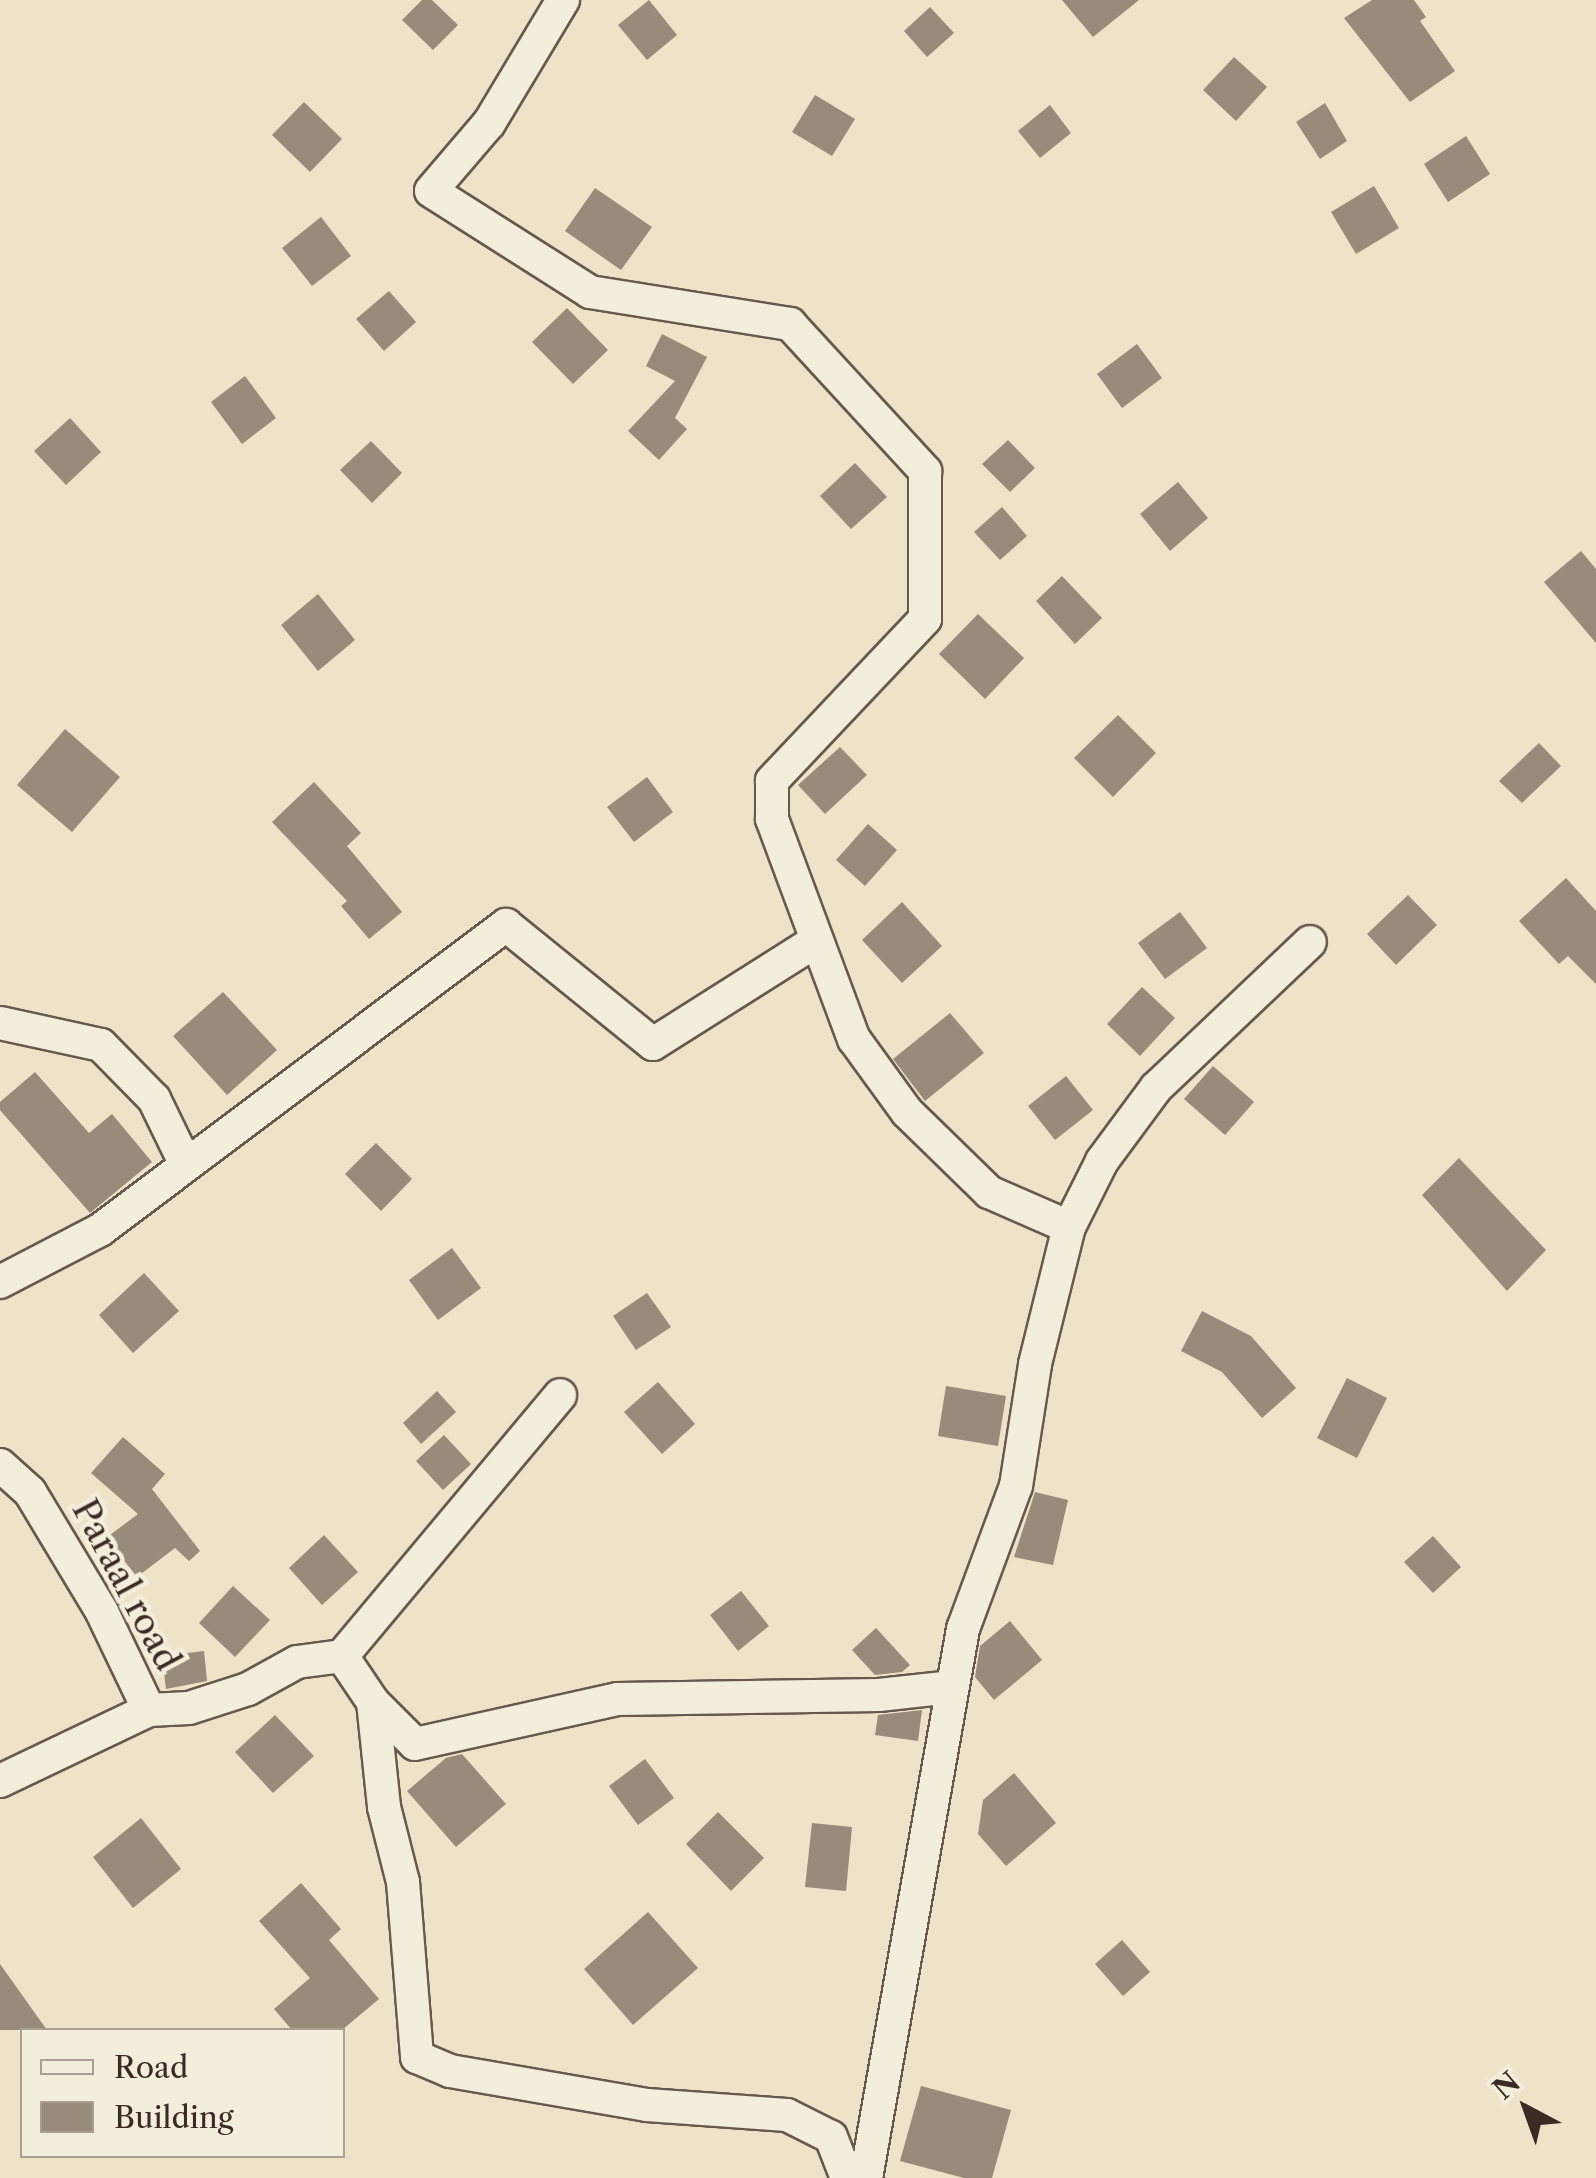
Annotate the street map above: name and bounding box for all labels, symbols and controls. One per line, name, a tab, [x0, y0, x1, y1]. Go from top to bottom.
street label: Paraal road	[63, 1492, 189, 1678]
legend	[20, 2028, 345, 2158]
text: Road	[114, 2049, 188, 2086]
north arrow	[1476, 2058, 1576, 2158]
text: N	[1486, 2065, 1527, 2106]
text: Building	[114, 2099, 234, 2136]

